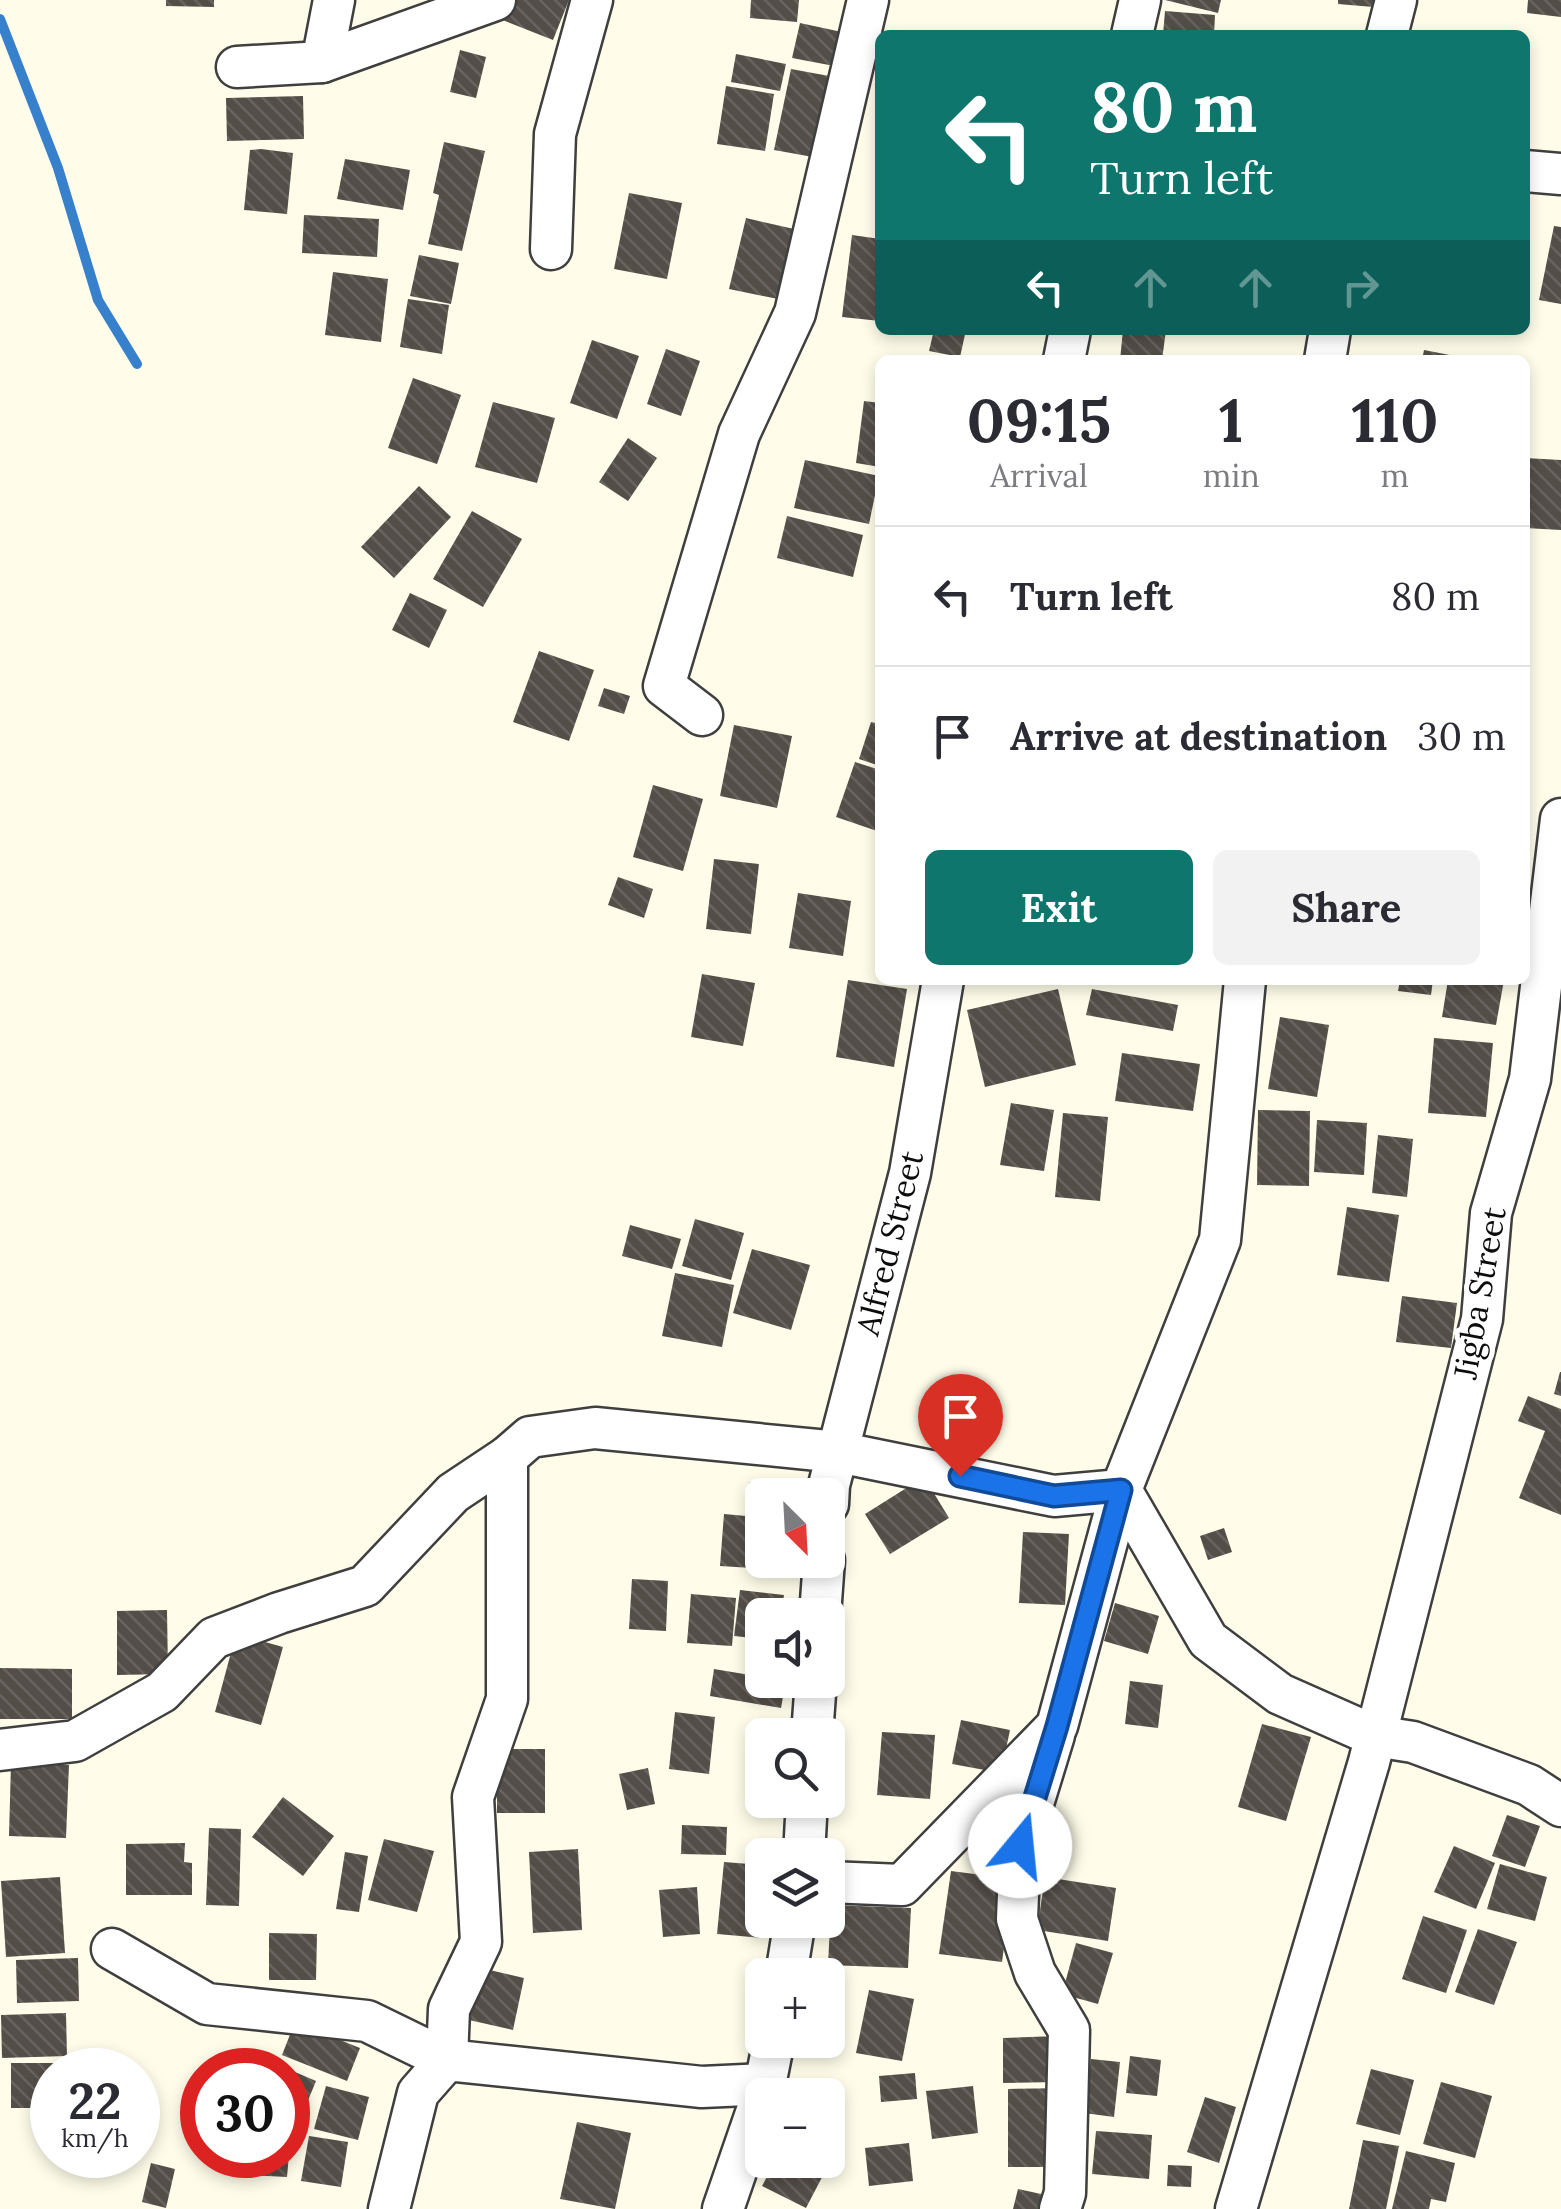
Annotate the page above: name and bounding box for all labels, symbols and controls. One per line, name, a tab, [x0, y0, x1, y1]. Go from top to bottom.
text: 80 m	[1090, 62, 1257, 151]
icon: left	[925, 70, 1055, 200]
text: Turn left	[1090, 149, 1273, 206]
icon: left	[1018, 260, 1073, 315]
icon: ahead	[1123, 260, 1178, 315]
icon: ahead	[1228, 260, 1283, 315]
icon: right	[1333, 260, 1388, 315]
text: 09:15	[967, 382, 1111, 458]
text: 1	[1219, 382, 1243, 458]
text: 110	[1351, 382, 1438, 458]
text: Arrival	[990, 455, 1088, 496]
text: min	[1203, 455, 1260, 496]
text: m	[1381, 455, 1409, 496]
icon: left	[925, 569, 980, 624]
text: Turn left	[1010, 572, 1173, 620]
text: 80 m	[1391, 572, 1480, 620]
icon: arrive	[925, 709, 980, 764]
text: Arrive at destination	[1010, 712, 1387, 760]
text: 30 m	[1417, 712, 1506, 760]
button: Exit	[925, 850, 1193, 965]
button: Share	[1213, 850, 1480, 965]
street label: Alfred Street	[847, 1146, 932, 1340]
street label: Jigba Street	[1444, 1203, 1515, 1383]
pin	[918, 1374, 1003, 1477]
icon: arrive	[933, 1389, 988, 1444]
north arrow	[745, 1478, 845, 1578]
map controls	[745, 1478, 845, 2178]
button: sound	[745, 1598, 845, 1698]
button: search	[745, 1718, 845, 1818]
position arrow	[968, 1794, 1072, 1898]
button: layers	[745, 1838, 845, 1938]
button: +	[745, 1958, 845, 2058]
speed limit sign: 30	[180, 2048, 310, 2178]
text: 22	[68, 2069, 122, 2133]
button: −	[745, 2078, 845, 2178]
text: km/h	[61, 2122, 129, 2154]

